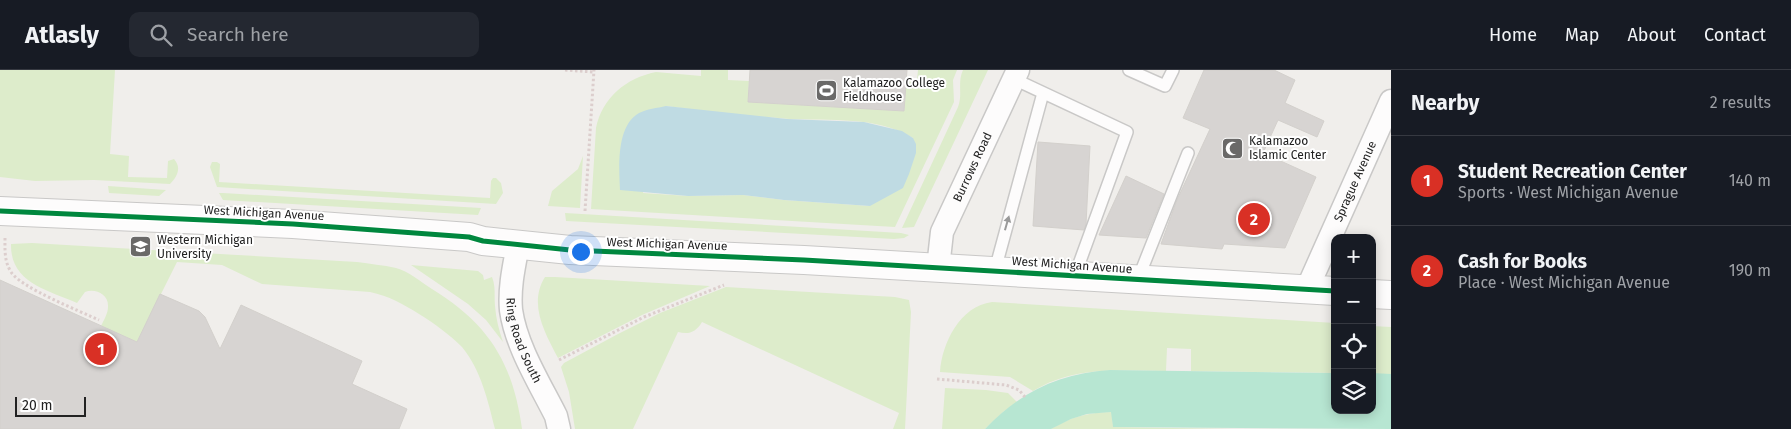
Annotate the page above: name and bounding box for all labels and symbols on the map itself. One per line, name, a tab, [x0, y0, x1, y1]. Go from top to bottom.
place label: Kalamazoo College Fieldhouse	[843, 76, 945, 104]
sports icon: Kalamazoo College Fieldhouse	[815, 78, 839, 102]
street label: Burrows Road	[950, 130, 995, 204]
place label: Kalamazoo Islamic Center	[1249, 134, 1326, 162]
mosque icon: Kalamazoo Islamic Center	[1221, 136, 1245, 160]
street label: Sprague Avenue	[1331, 139, 1379, 224]
pin: 2	[1238, 200, 1270, 238]
street label: West Michigan Avenue	[203, 203, 325, 223]
one-way arrow	[1003, 215, 1011, 230]
place label: Western Michigan University	[157, 233, 253, 261]
school or university icon: Western Michigan University	[129, 235, 153, 259]
street label: West Michigan Avenue	[606, 235, 728, 253]
your location	[568, 239, 594, 265]
street label: West Michigan Avenue	[1011, 254, 1133, 276]
street label: Ring Road South	[504, 297, 544, 385]
pin: 1	[85, 330, 117, 368]
scale bar	[15, 394, 86, 417]

